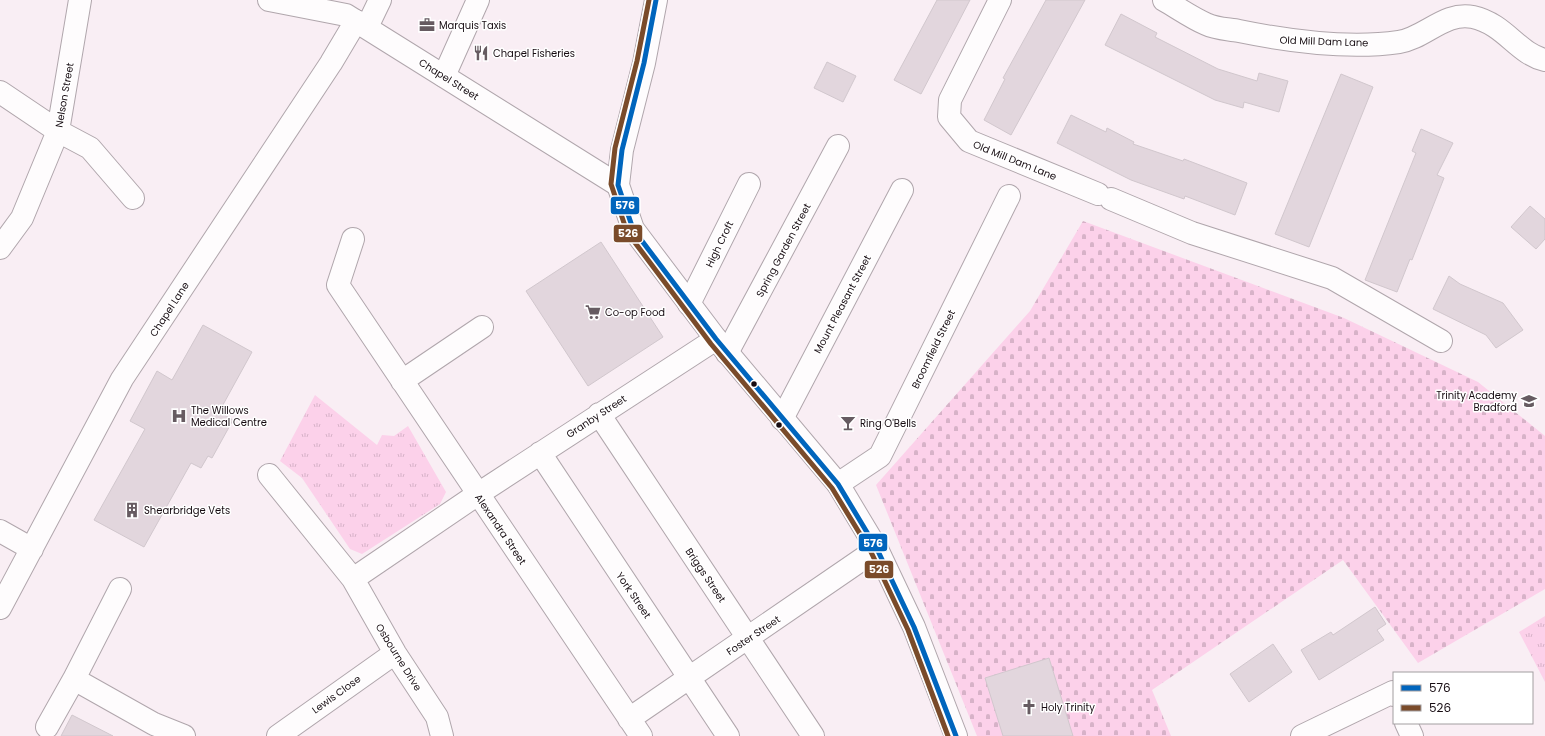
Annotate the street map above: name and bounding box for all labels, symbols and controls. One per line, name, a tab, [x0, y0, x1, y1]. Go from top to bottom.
office icon: Marquis Taxis	[418, 16, 436, 34]
place label: Marquis Taxis	[439, 18, 506, 33]
street label: Old Mill Dam Lane	[1279, 32, 1369, 51]
restaurant icon: Chapel Fisheries	[472, 44, 490, 62]
place label: Chapel Fisheries	[493, 46, 575, 61]
street label: Chapel Street	[416, 55, 482, 104]
street label: Nelson Street	[51, 61, 78, 129]
street label: Old Mill Dam Lane	[971, 137, 1059, 184]
line badge: 576	[610, 196, 640, 215]
text: 576	[615, 197, 635, 213]
street label: Spring Garden Street	[752, 200, 815, 300]
street label: High Croft	[702, 218, 737, 270]
line badge: 526	[613, 224, 643, 243]
text: 526	[618, 225, 638, 241]
street label: Mount Pleasant Street	[810, 252, 875, 356]
street label: Chapel Lane	[146, 279, 193, 340]
supermarket icon: Co-op Food	[584, 303, 602, 321]
place label: Co-op Food	[605, 305, 665, 320]
street label: Broomfield Street	[908, 307, 959, 391]
unlabelled marker	[749, 379, 759, 389]
place label: Trinity Academy Bradford	[1436, 388, 1517, 415]
street label: Granby Street	[563, 391, 630, 442]
school or university icon: Trinity Academy Bradford	[1520, 392, 1538, 410]
place label: The Willows Medical Centre	[191, 403, 267, 430]
hospital icon: The Willows Medical Centre	[170, 407, 188, 425]
bar icon: Ring O'Bells	[839, 414, 857, 432]
place label: Ring O'Bells	[860, 416, 916, 431]
unlabelled marker	[774, 420, 784, 430]
street label: Alexandra Street	[471, 491, 530, 568]
building icon: Shearbridge Vets	[123, 501, 141, 519]
place label: Shearbridge Vets	[144, 503, 230, 518]
line badge: 576	[858, 533, 888, 552]
text: 576	[863, 535, 883, 551]
street label: Briggs Street	[682, 545, 730, 606]
line badge: 526	[864, 560, 894, 579]
text: 526	[869, 561, 889, 577]
street label: York Street	[613, 569, 655, 622]
street label: Foster Street	[723, 612, 784, 659]
street label: Osbourne Drive	[372, 621, 425, 694]
street label: Lewis Close	[309, 672, 364, 717]
legend	[1393, 672, 1533, 724]
text: 576	[1429, 679, 1451, 696]
church icon: Holy Trinity	[1020, 698, 1038, 716]
text: 526	[1429, 699, 1451, 716]
place label: Holy Trinity	[1041, 700, 1095, 715]

